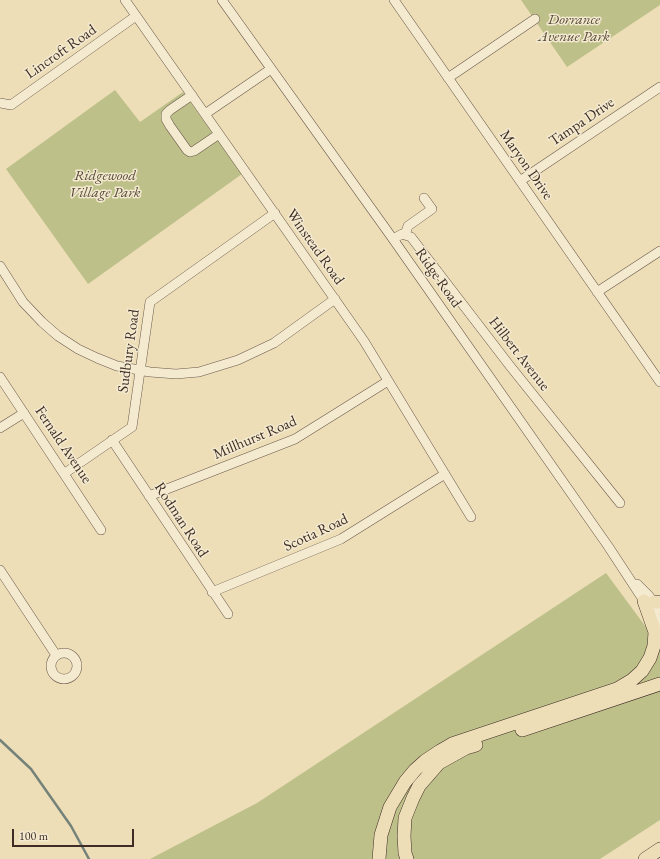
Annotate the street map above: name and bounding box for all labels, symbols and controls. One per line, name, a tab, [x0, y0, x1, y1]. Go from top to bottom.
park label: Dorrance Avenue Park	[538, 11, 610, 46]
street label: Lincroft Road	[22, 21, 100, 83]
street label: Tampa Drive	[546, 94, 618, 150]
street label: Maryon Drive	[495, 127, 557, 203]
park label: Ridgewood Village Park	[69, 167, 141, 202]
street label: Winstead Road	[282, 206, 348, 288]
street label: Ridge Road	[411, 245, 465, 311]
street label: Sudbury Road	[114, 308, 144, 394]
street label: Hilbert Avenue	[485, 313, 553, 395]
street label: Fernald Avenue	[31, 403, 95, 487]
street label: Millhurst Road	[211, 412, 299, 464]
street label: Rodman Road	[150, 479, 212, 561]
street label: Scotia Road	[281, 510, 351, 556]
scale bar	[14, 821, 136, 847]
text: 100 m	[19, 828, 48, 844]

